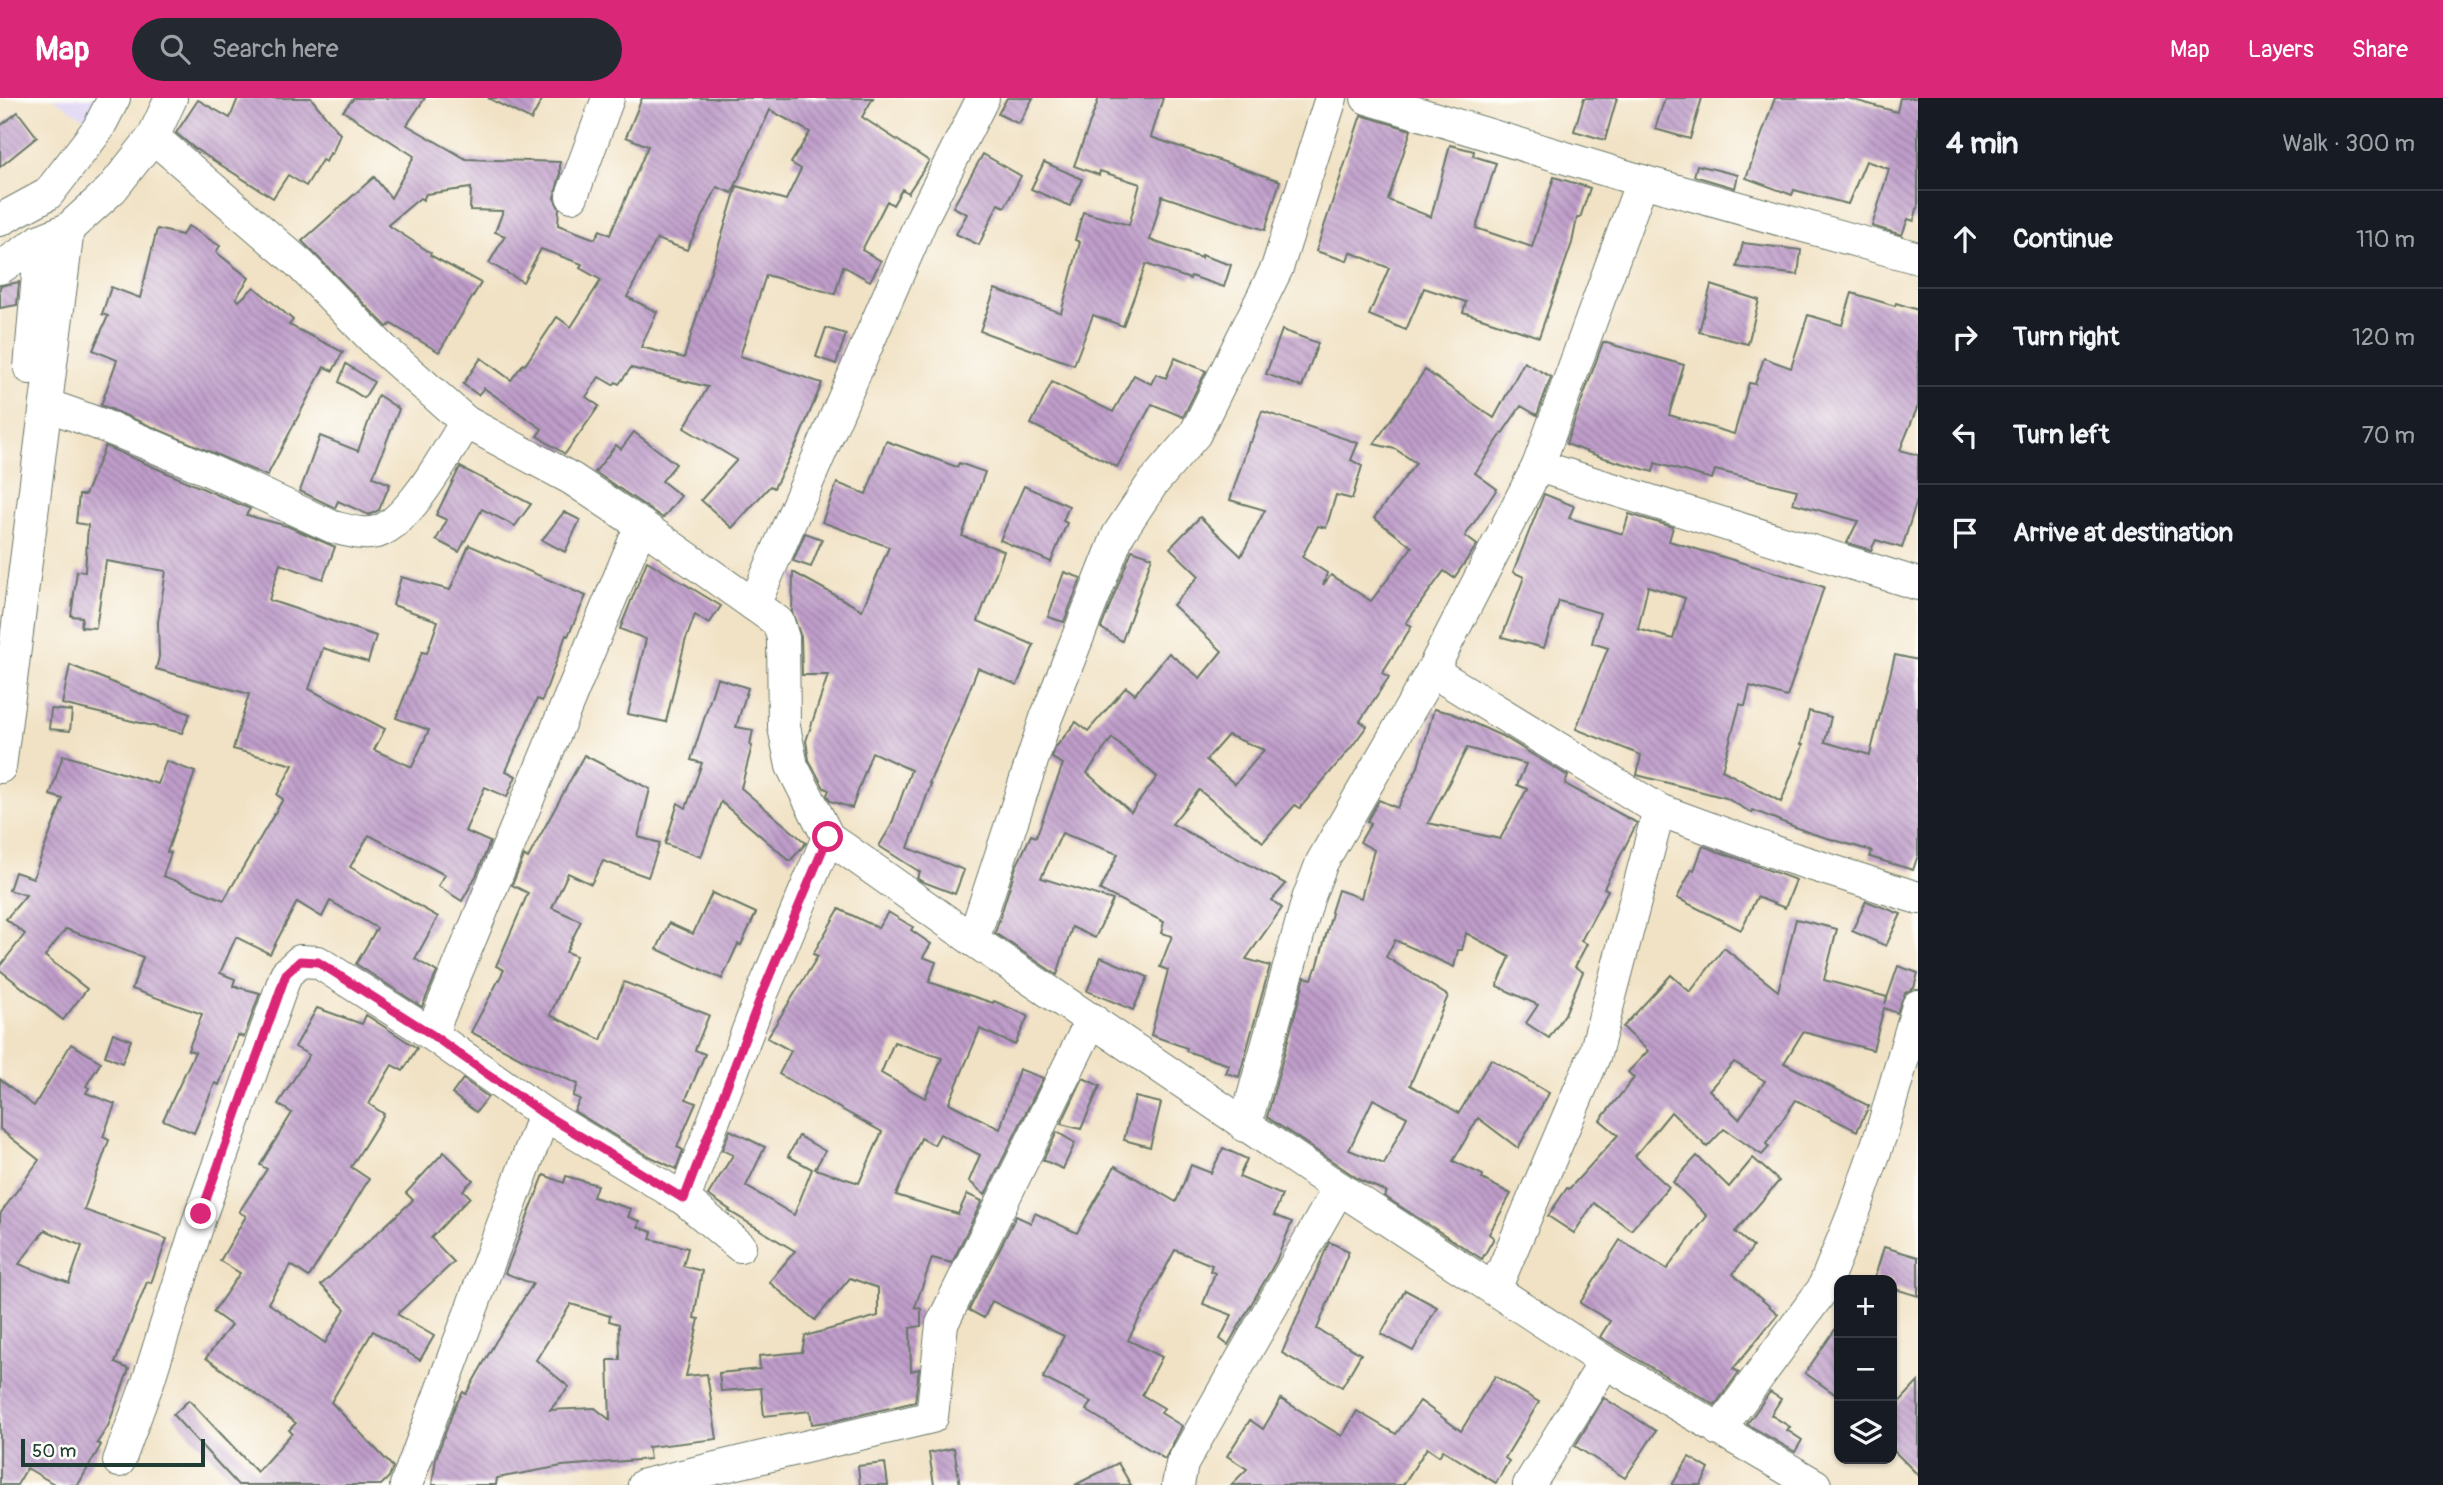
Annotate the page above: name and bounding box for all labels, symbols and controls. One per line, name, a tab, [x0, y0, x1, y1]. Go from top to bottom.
search box	[132, 18, 622, 81]
text: Map	[35, 29, 90, 70]
icon: search	[156, 30, 194, 68]
text: Search here	[212, 33, 339, 65]
text: Map	[2170, 35, 2210, 64]
text: Layers	[2248, 35, 2314, 64]
text: Share	[2352, 35, 2408, 64]
text: 4 min	[1946, 125, 2019, 162]
text: Walk · 300 m	[2283, 129, 2415, 158]
icon: ahead	[1946, 220, 1984, 258]
text: Continue	[2013, 223, 2113, 255]
text: 110 m	[2356, 225, 2415, 254]
icon: right	[1946, 318, 1984, 356]
text: Turn right	[2013, 321, 2119, 353]
text: 120 m	[2352, 323, 2415, 352]
icon: left	[1946, 416, 1984, 454]
text: Turn left	[2013, 419, 2109, 451]
text: 70 m	[2362, 421, 2415, 450]
icon: arrive	[1946, 514, 1984, 552]
text: Arrive at destination	[2013, 517, 2233, 549]
route start	[812, 821, 843, 852]
route end	[185, 1198, 216, 1229]
map controls	[1834, 1275, 1897, 1464]
button: +	[1834, 1275, 1897, 1338]
button: −	[1834, 1338, 1897, 1401]
button: layers	[1834, 1401, 1897, 1464]
scale bar	[21, 1436, 205, 1468]
text: 50 m	[32, 1439, 76, 1463]

